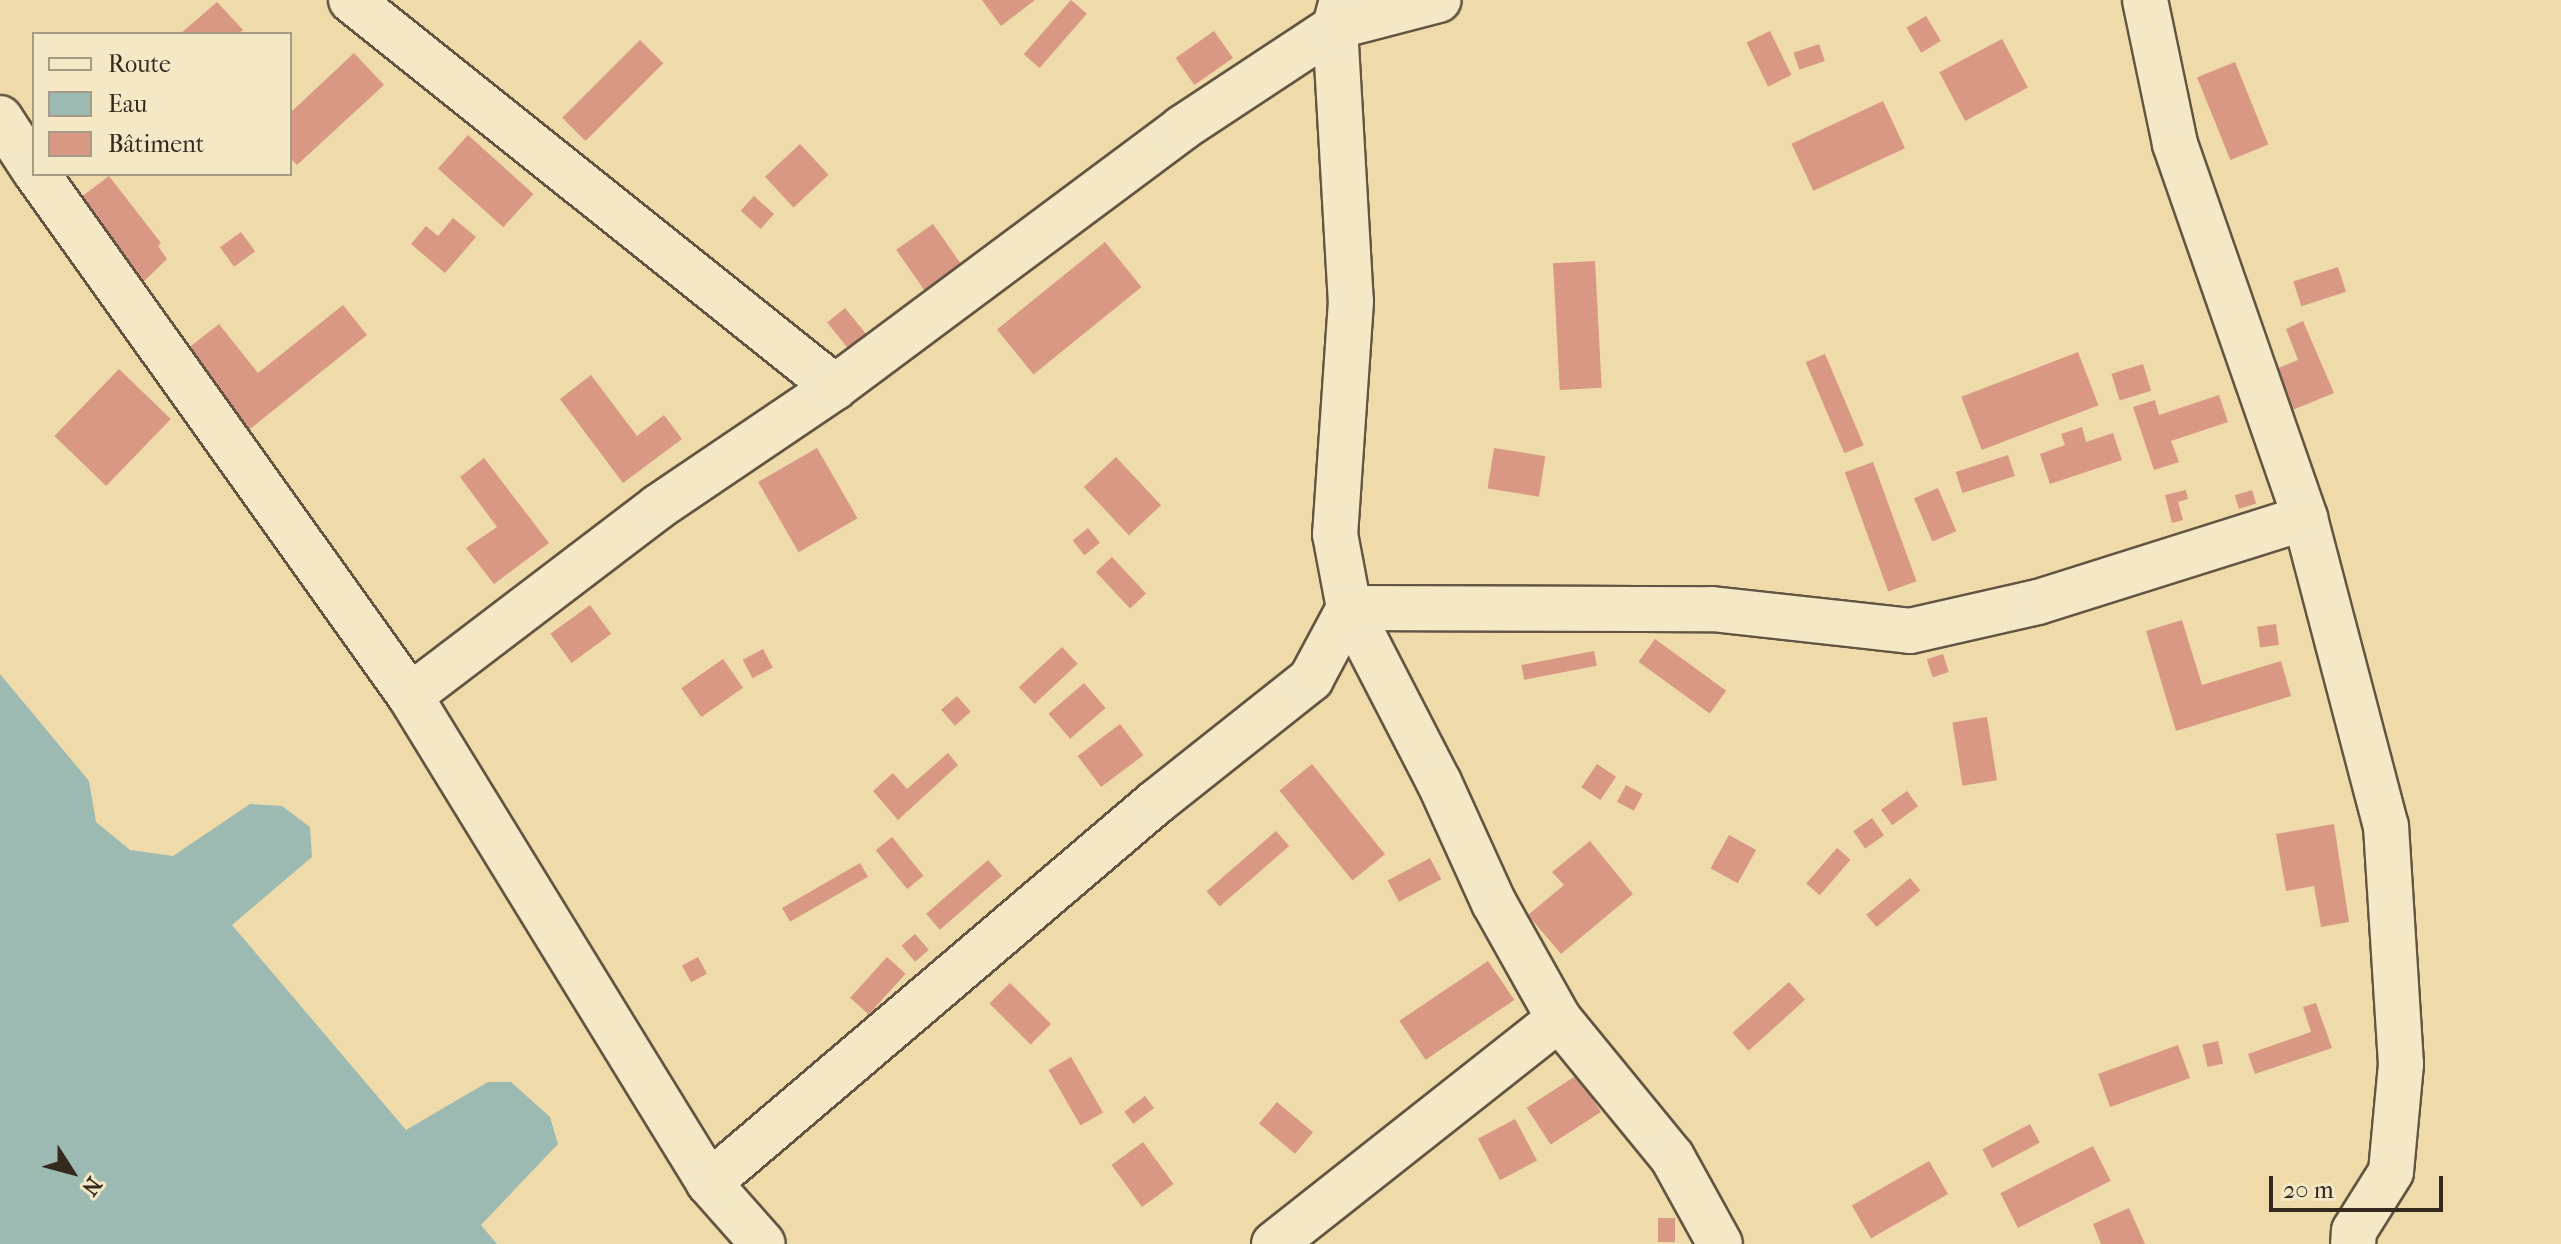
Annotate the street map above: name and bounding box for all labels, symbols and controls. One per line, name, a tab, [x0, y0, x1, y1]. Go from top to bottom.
legend	[32, 32, 292, 176]
text: Route	[108, 50, 171, 78]
text: Eau	[108, 90, 147, 118]
text: Bâtiment	[108, 130, 204, 158]
north arrow	[32, 1132, 112, 1212]
scale bar	[2273, 1160, 2447, 1210]
text: N	[76, 1172, 107, 1200]
text: 20 m	[2283, 1176, 2334, 1204]

